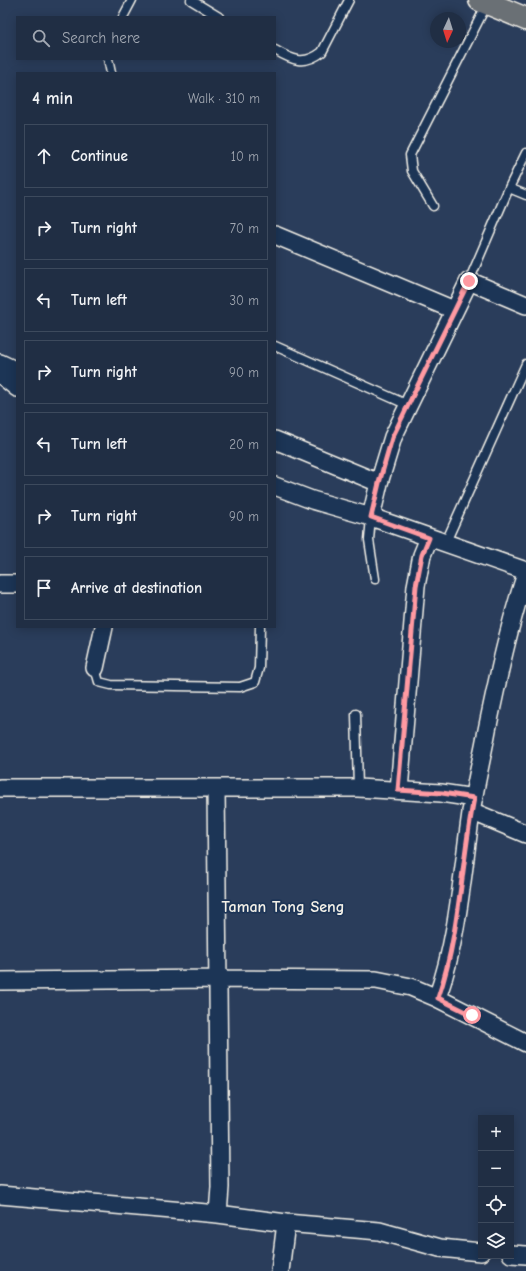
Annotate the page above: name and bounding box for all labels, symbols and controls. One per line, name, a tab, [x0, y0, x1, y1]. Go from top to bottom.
north arrow	[430, 12, 466, 48]
search box	[16, 16, 276, 60]
icon: search	[30, 27, 52, 49]
text: Search here	[62, 29, 140, 47]
text: 4 min	[32, 89, 73, 108]
text: Walk · 310 m	[188, 91, 260, 106]
icon: ahead	[33, 145, 55, 167]
text: Continue	[71, 147, 128, 165]
text: 10 m	[231, 149, 259, 164]
icon: right	[33, 217, 55, 239]
text: Turn right	[71, 219, 137, 237]
text: 70 m	[230, 221, 259, 236]
route end	[460, 272, 478, 290]
icon: left	[33, 289, 55, 311]
text: Turn left	[71, 291, 127, 309]
text: 30 m	[229, 293, 259, 308]
icon: right	[33, 361, 55, 383]
text: Turn right	[71, 363, 137, 381]
text: 90 m	[229, 365, 259, 380]
icon: left	[33, 433, 55, 455]
text: Turn left	[71, 435, 127, 453]
text: 20 m	[229, 437, 259, 452]
icon: right	[33, 505, 55, 527]
text: Turn right	[71, 507, 137, 525]
text: 90 m	[229, 509, 259, 524]
icon: arrive	[33, 577, 55, 599]
text: Arrive at destination	[71, 579, 202, 597]
district label: Taman Tong Seng	[221, 898, 345, 916]
route start	[463, 1006, 481, 1024]
map controls	[478, 1115, 514, 1259]
button: +	[478, 1115, 514, 1151]
button: −	[478, 1151, 514, 1187]
button: locate	[478, 1187, 514, 1223]
button: layers	[478, 1223, 514, 1259]

